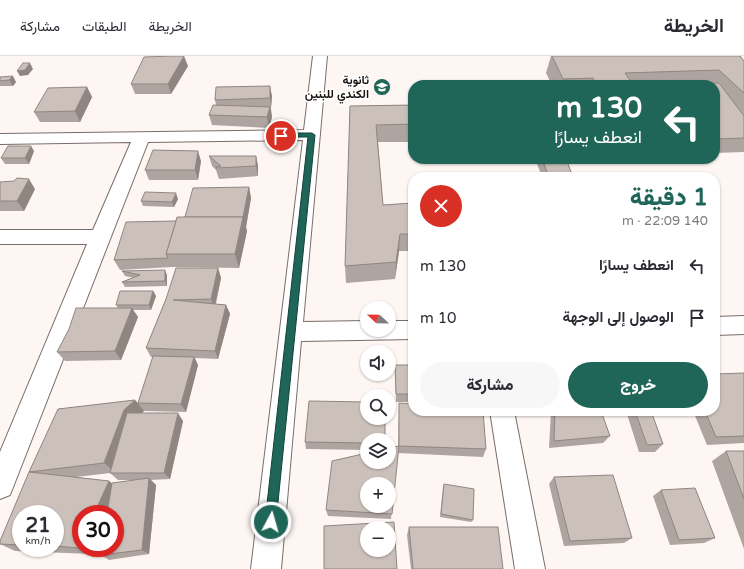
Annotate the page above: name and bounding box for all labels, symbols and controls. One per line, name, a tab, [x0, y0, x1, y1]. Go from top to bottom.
text: الخريطة	[664, 15, 724, 37]
text: مشاركة	[20, 18, 60, 35]
text: الطبقات	[82, 18, 126, 35]
text: الخريطة	[148, 18, 192, 35]
place label: ثانوية الكندي للبنين	[305, 73, 369, 104]
school or university icon: ثانوية الكندي للبنين	[372, 77, 392, 97]
text: 130 m	[556, 91, 642, 125]
icon: left	[656, 96, 708, 148]
pin	[264, 119, 298, 153]
icon: arrive	[270, 125, 292, 147]
text: انعطف يسارًا	[554, 126, 642, 148]
text: 1 دقيقة	[630, 183, 708, 212]
button: close	[420, 185, 462, 227]
text: 140 m · 22:09	[622, 213, 708, 229]
icon: left	[686, 255, 708, 277]
text: انعطف يسارًا	[599, 256, 674, 274]
text: 130 m	[420, 257, 466, 275]
north arrow	[360, 301, 396, 337]
map controls	[360, 301, 396, 557]
icon: arrive	[686, 307, 708, 329]
text: الوصول إلى الوجهة	[563, 308, 674, 326]
text: 10 m	[420, 309, 457, 327]
button: sound	[360, 345, 396, 381]
button: مشاركة	[420, 362, 560, 408]
button: خروج	[568, 362, 708, 408]
button: search	[360, 389, 396, 425]
button: layers	[360, 433, 396, 469]
button: +	[360, 477, 396, 513]
position arrow	[250, 501, 292, 543]
speed limit sign: 30	[72, 505, 124, 557]
text: 21	[25, 514, 51, 538]
button: −	[360, 521, 396, 557]
text: km/h	[25, 535, 51, 547]

